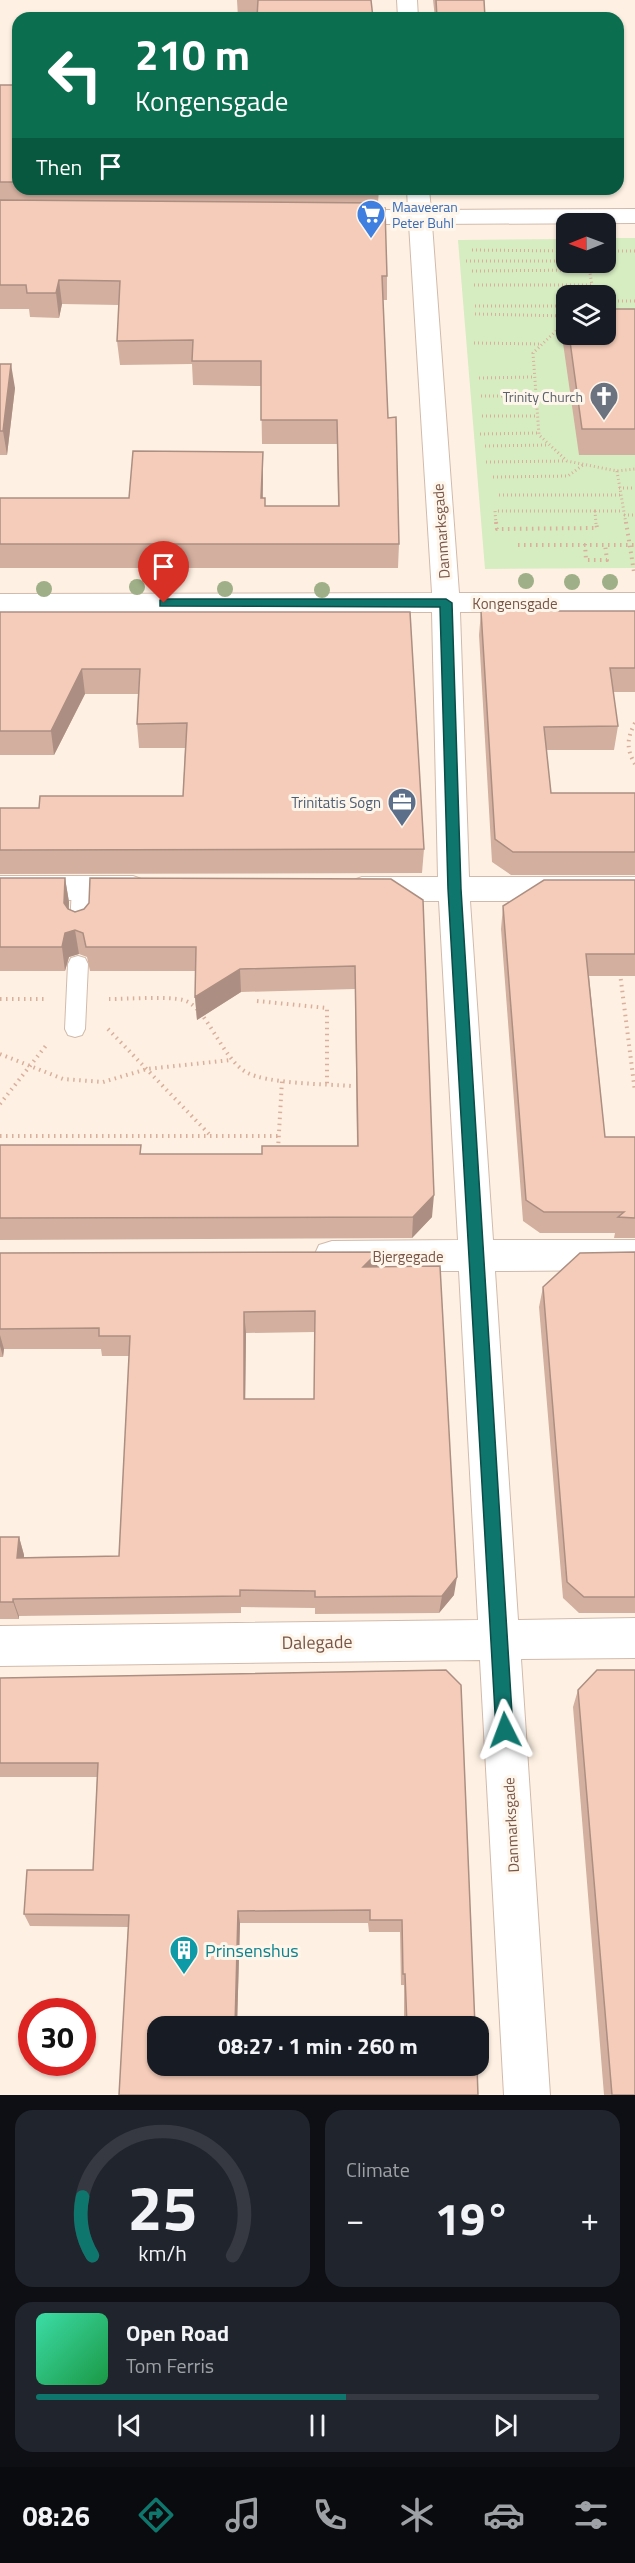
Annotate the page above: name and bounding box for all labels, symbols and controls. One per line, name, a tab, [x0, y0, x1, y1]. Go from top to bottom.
text: 210 m	[135, 22, 250, 86]
icon: left	[36, 36, 114, 114]
text: Kongensgade	[135, 80, 288, 121]
text: Then	[36, 150, 82, 184]
icon: arrive	[94, 150, 127, 183]
place label: Maaveeran Peter Buhl	[392, 196, 458, 233]
supermarket icon: Maaveeran Peter Buhl	[355, 198, 387, 240]
north arrow	[556, 213, 616, 273]
map controls	[556, 213, 616, 345]
button: layers	[556, 285, 616, 345]
church icon: Trinity Church	[588, 380, 620, 422]
place label: Trinity Church	[503, 386, 583, 407]
street label: Danmarksgade	[426, 483, 456, 579]
pin	[138, 541, 189, 603]
icon: arrive	[147, 550, 180, 583]
street label: Kongensgade	[472, 592, 558, 615]
office icon: Trinitatis Sogn	[386, 786, 418, 828]
place label: Trinitatis Sogn	[291, 791, 381, 814]
street label: Bjergegade	[372, 1245, 444, 1268]
street label: Dalegade	[281, 1628, 353, 1656]
position arrow	[473, 1698, 537, 1762]
street label: Danmarksgade	[497, 1777, 525, 1873]
building icon: Prinsenshus	[168, 1934, 200, 1976]
place label: Prinsenshus	[205, 1937, 299, 1964]
speed limit sign: 30	[18, 1998, 96, 2076]
text: 08:27 · 1 min · 260 m	[218, 2029, 418, 2063]
text: Climate	[346, 2154, 410, 2185]
text: 25	[128, 2159, 197, 2254]
text: 19°	[435, 2184, 510, 2252]
text: −	[346, 2194, 364, 2244]
text: +	[581, 2194, 599, 2244]
text: km/h	[138, 2237, 187, 2269]
text: Open Road	[126, 2316, 229, 2350]
text: Tom Ferris	[126, 2350, 214, 2381]
icon: previous	[113, 2409, 146, 2442]
icon: pause	[301, 2409, 334, 2442]
icon: next	[489, 2409, 522, 2442]
icon: directions	[135, 2494, 177, 2536]
icon: music	[222, 2494, 264, 2536]
icon: phone	[309, 2494, 351, 2536]
icon: climate	[396, 2494, 438, 2536]
icon: car	[483, 2494, 525, 2536]
icon: filters	[570, 2494, 612, 2536]
text: 08:26	[23, 2495, 90, 2536]

